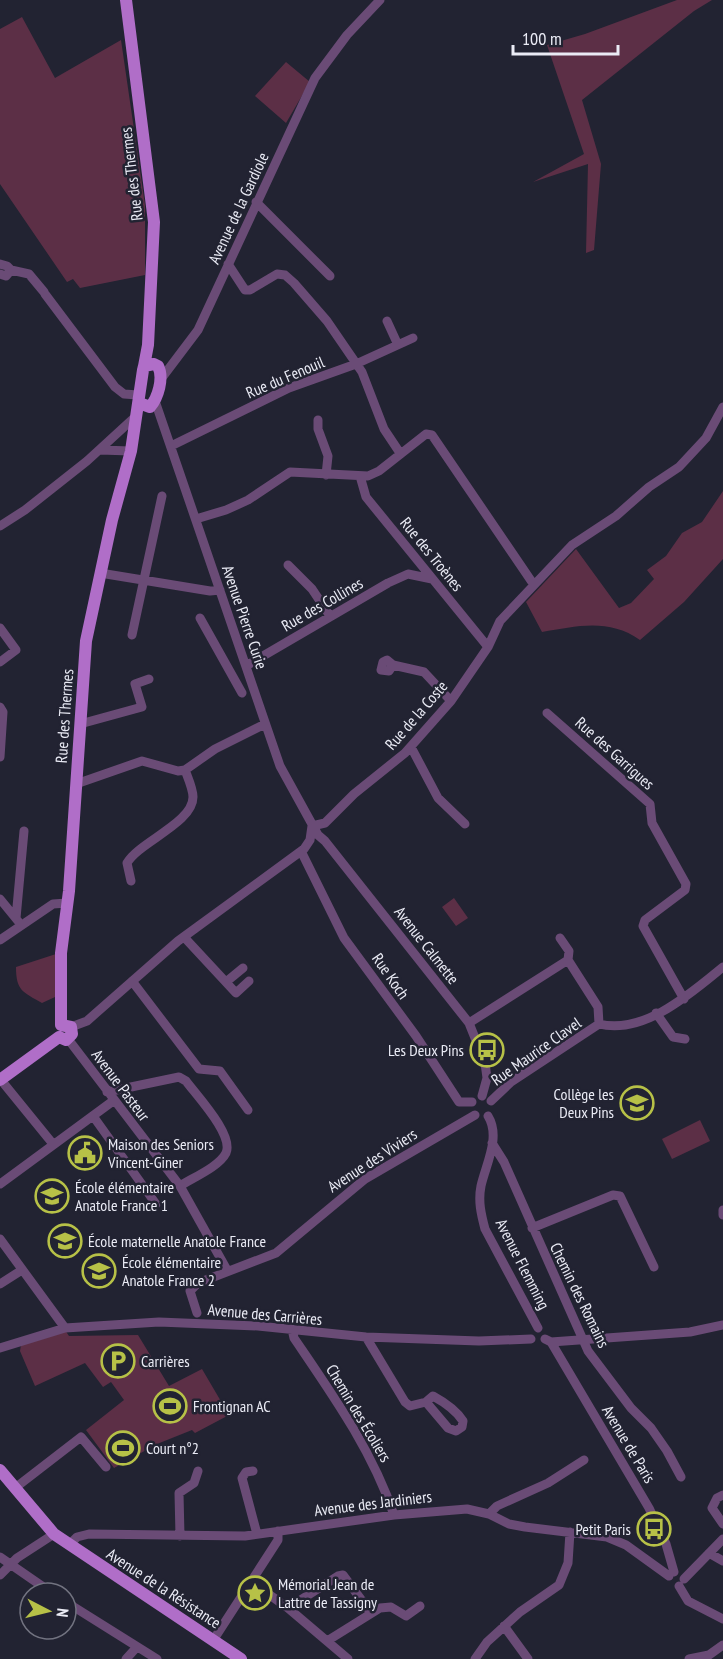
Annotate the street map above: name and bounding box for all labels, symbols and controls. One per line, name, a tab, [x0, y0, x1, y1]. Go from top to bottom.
scale bar	[513, 18, 618, 56]
text: 100 m	[522, 27, 562, 50]
street label: Rue des Thermes	[115, 126, 147, 222]
street label: Avenue de la Gardiole	[203, 149, 273, 267]
street label: Rue du Fenouil	[243, 351, 327, 402]
street label: Rue des Troènes	[396, 513, 468, 595]
street label: Avenue Pierre Curie	[218, 562, 272, 672]
street label: Rue des Collines	[278, 573, 366, 635]
street label: Rue des Thermes	[51, 668, 77, 764]
street label: Rue de la Coste	[381, 676, 451, 754]
street label: Rue des Garrigues	[571, 712, 659, 794]
street label: Avenue Calmette	[390, 902, 464, 988]
street label: Rue Koch	[368, 949, 414, 1003]
street label: Rue Maurice Clavel	[487, 1012, 585, 1089]
bus stop icon: Les Deux Pins	[469, 1032, 505, 1068]
place label: Les Deux Pins	[388, 1040, 464, 1060]
street label: Avenue Pasteur	[88, 1045, 155, 1125]
place label: Collège les Deux Pins	[554, 1084, 614, 1122]
school or university icon: Collège les Deux Pins	[619, 1085, 655, 1121]
street label: Avenue des Viviers	[323, 1124, 421, 1196]
place label: Maison des Seniors Vincent-Giner	[107, 1134, 214, 1172]
public building icon: Maison des Seniors Vincent-Giner	[67, 1135, 103, 1171]
place label: École élémentaire Anatole France 1	[75, 1177, 174, 1215]
school or university icon: École élémentaire Anatole France 1	[34, 1178, 70, 1214]
street label: Avenue Flemming	[492, 1215, 554, 1313]
school or university icon: École maternelle Anatole France	[47, 1223, 83, 1259]
place label: École maternelle Anatole France	[88, 1231, 266, 1251]
street label: Chemin des Romains	[546, 1239, 614, 1351]
place label: École élémentaire Anatole France 2	[122, 1252, 221, 1290]
school or university icon: École élémentaire Anatole France 2	[81, 1253, 117, 1289]
street label: Avenue des Carrières	[207, 1299, 323, 1329]
parking icon: Carrières	[100, 1343, 136, 1379]
place label: Carrières	[141, 1351, 190, 1371]
street label: Chemin des Écoliers	[322, 1361, 396, 1465]
sports icon: Frontignan AC	[152, 1388, 188, 1424]
place label: Frontignan AC	[193, 1396, 271, 1416]
street label: Avenue de Paris	[598, 1401, 660, 1487]
sports icon: Court n°2	[105, 1430, 141, 1466]
place label: Court n°2	[146, 1438, 199, 1458]
street label: Avenue des Jardiniers	[313, 1486, 433, 1520]
bus stop icon: Petit Paris	[636, 1511, 672, 1547]
place label: Petit Paris	[576, 1519, 631, 1539]
street label: Avenue de la Résistance	[103, 1544, 225, 1632]
place label: Mémorial Jean de Lattre de Tassigny	[278, 1574, 377, 1612]
place icon: Mémorial Jean de Lattre de Tassigny	[237, 1575, 273, 1611]
north arrow	[18, 1581, 78, 1641]
text: N	[52, 1607, 73, 1618]

